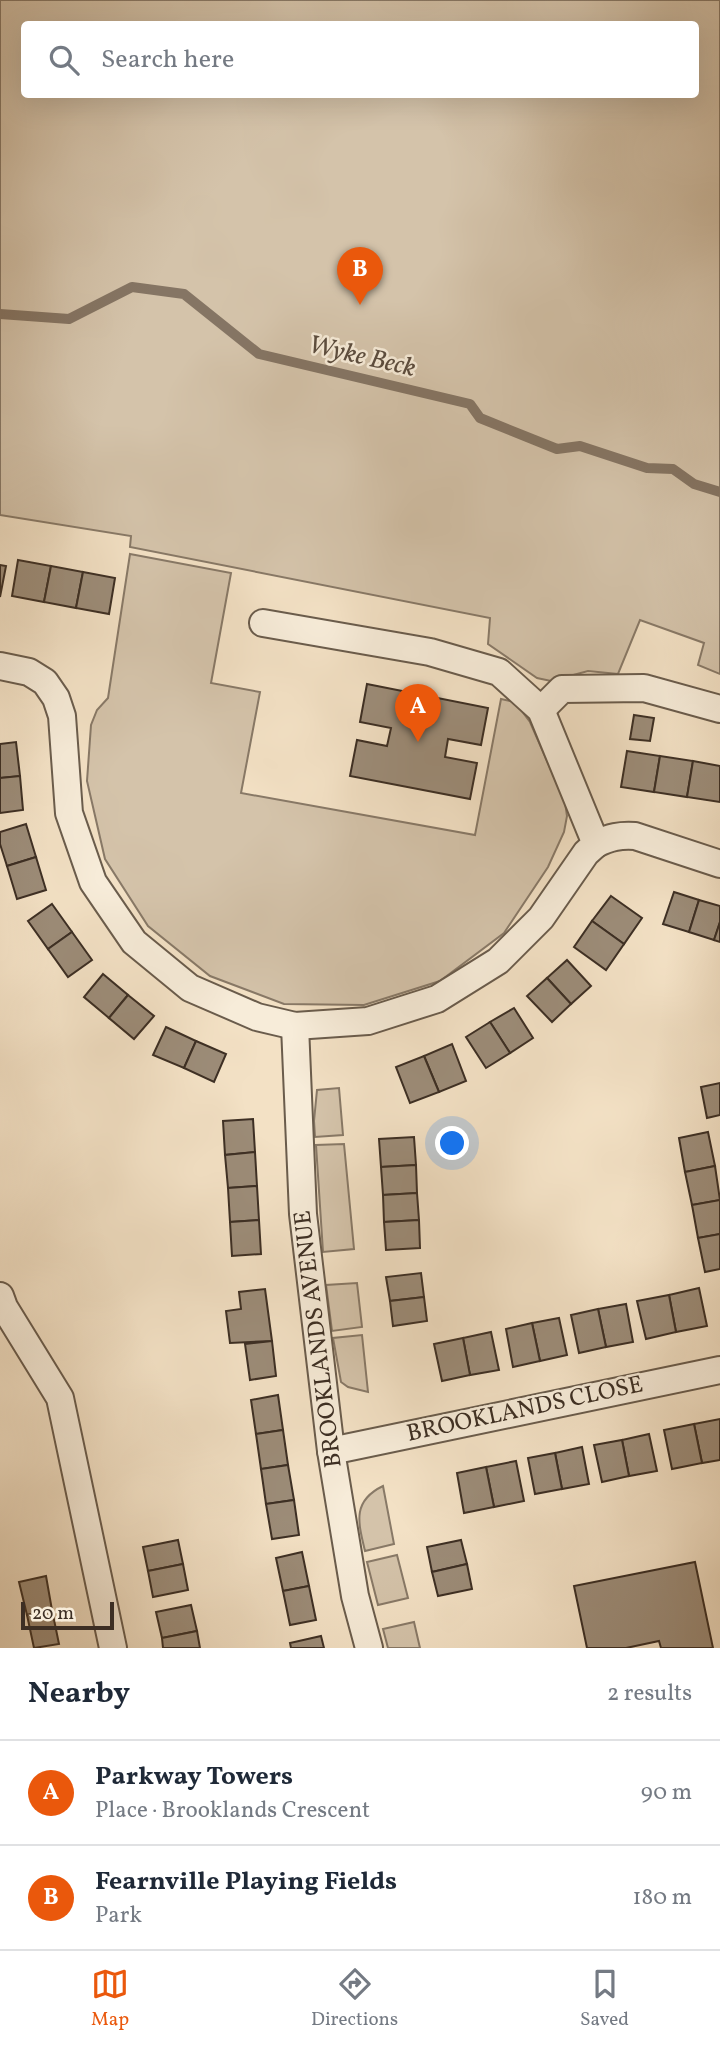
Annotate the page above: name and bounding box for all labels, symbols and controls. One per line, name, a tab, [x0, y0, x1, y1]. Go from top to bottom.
search box	[21, 21, 699, 98]
icon: search	[45, 41, 83, 79]
text: Search here	[101, 42, 234, 78]
pin: B	[337, 247, 383, 305]
water label: Wyke Beck	[305, 327, 419, 387]
pin: A	[395, 684, 441, 742]
your location	[435, 1126, 469, 1160]
street label: BROOKLANDS AVENUE	[286, 1208, 352, 1470]
street label: BROOKLANDS CLOSE	[404, 1368, 646, 1452]
scale bar	[21, 1599, 114, 1631]
text: 20 m	[32, 1601, 74, 1627]
text: Nearby	[28, 1673, 130, 1715]
text: 2 results	[607, 1678, 692, 1710]
text: Parkway Towers	[95, 1759, 293, 1795]
text: A	[43, 1777, 59, 1809]
text: 90 m	[641, 1777, 692, 1809]
text: Place · Brooklands Crescent	[95, 1795, 370, 1827]
text: Fearnville Playing Fields	[95, 1864, 397, 1900]
text: B	[43, 1882, 59, 1914]
text: 180 m	[633, 1882, 692, 1914]
text: Park	[95, 1900, 142, 1932]
tab: Map	[91, 1965, 129, 2033]
tab: Directions	[311, 1965, 398, 2033]
tab: Saved	[580, 1965, 629, 2033]

